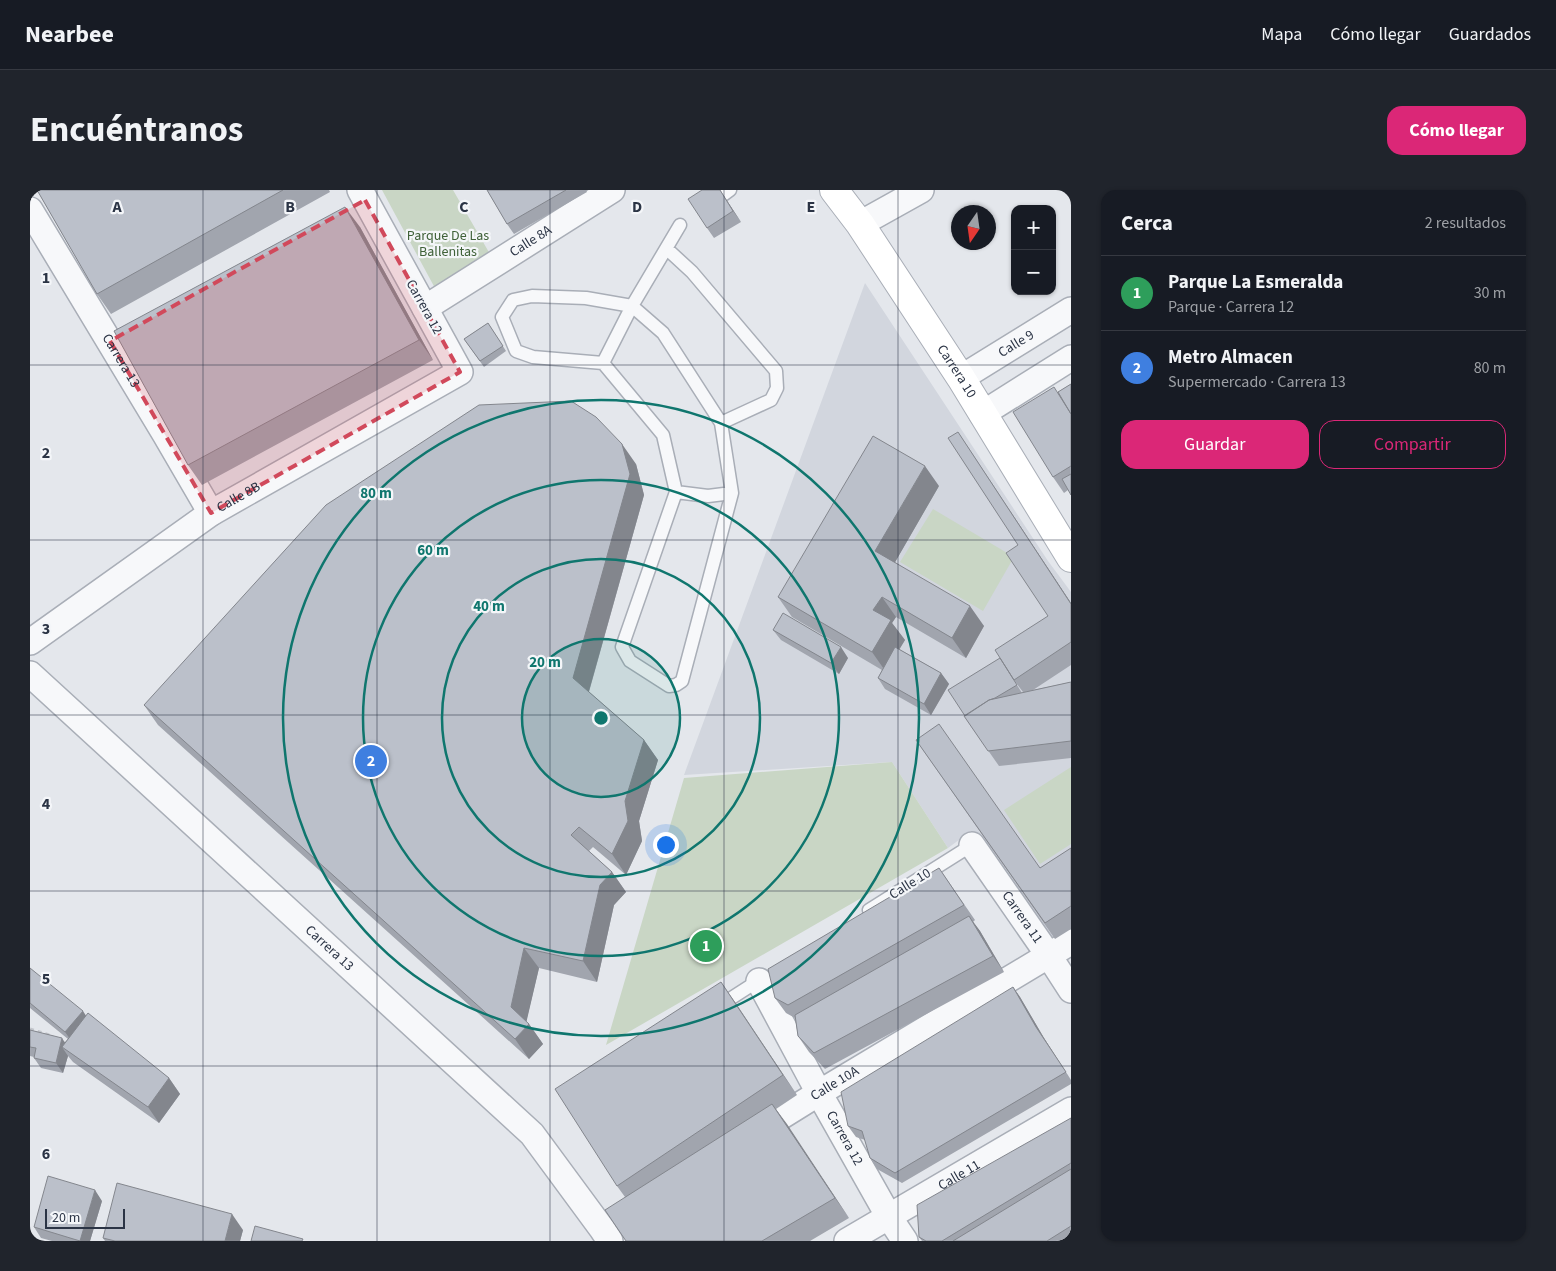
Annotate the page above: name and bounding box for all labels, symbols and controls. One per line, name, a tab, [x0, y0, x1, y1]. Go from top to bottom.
text: Nearbee	[25, 17, 114, 52]
text: Mapa	[1261, 22, 1302, 47]
text: Cómo llegar	[1330, 22, 1421, 47]
text: Guardados	[1449, 22, 1531, 47]
text: Encuéntranos	[30, 105, 243, 155]
button: Cómo llegar	[1387, 106, 1526, 155]
text: A	[111, 196, 122, 218]
text: B	[285, 196, 295, 218]
text: C	[459, 196, 469, 218]
text: D	[632, 196, 642, 218]
text: E	[807, 196, 815, 218]
north arrow	[951, 205, 996, 250]
map controls	[1011, 205, 1056, 295]
button: +	[1011, 205, 1056, 250]
text: Cerca	[1121, 208, 1173, 238]
text: 2 resultados	[1425, 212, 1506, 234]
street label: Calle 8A	[506, 220, 556, 262]
park label: Parque De Las Ballenitas	[407, 226, 489, 262]
button: −	[1011, 250, 1056, 295]
text: 1	[42, 267, 50, 289]
text: Parque La Esmeralda	[1168, 269, 1343, 296]
street label: Carrera 12	[401, 276, 447, 338]
text: 1	[1133, 282, 1141, 304]
text: 30 m	[1474, 282, 1506, 304]
text: Parque · Carrera 12	[1168, 296, 1294, 318]
street label: Calle 9	[994, 325, 1038, 363]
street label: Carrera 13	[97, 330, 145, 392]
street label: Carrera 10	[932, 341, 981, 402]
text: Metro Almacen	[1168, 344, 1293, 371]
text: 2	[1133, 357, 1141, 379]
text: 80 m	[1474, 357, 1506, 379]
text: Supermercado · Carrera 13	[1168, 371, 1346, 393]
button: Guardar	[1121, 420, 1309, 469]
button: Compartir	[1319, 420, 1506, 469]
text: 2	[42, 442, 50, 464]
street label: Calle 8B	[213, 477, 264, 518]
text: 80 m	[360, 483, 392, 504]
text: 60 m	[417, 540, 449, 561]
text: 40 m	[473, 596, 505, 617]
text: 3	[42, 618, 50, 640]
text: 20 m	[529, 652, 561, 673]
centre of rings	[592, 709, 610, 727]
pin: 2	[355, 742, 387, 780]
text: 4	[42, 793, 51, 815]
your location	[653, 832, 679, 858]
street label: Calle 10	[885, 863, 935, 905]
street label: Carrera 11	[997, 887, 1047, 948]
street label: Carrera 13	[300, 921, 358, 976]
pin: 1	[690, 927, 722, 965]
text: 5	[42, 968, 50, 990]
street label: Calle 10A	[807, 1061, 863, 1106]
street label: Carrera 12	[821, 1107, 868, 1169]
text: 6	[42, 1143, 50, 1165]
street label: Calle 11	[934, 1155, 984, 1196]
scale bar	[45, 1206, 125, 1229]
text: 20 m	[52, 1208, 80, 1228]

